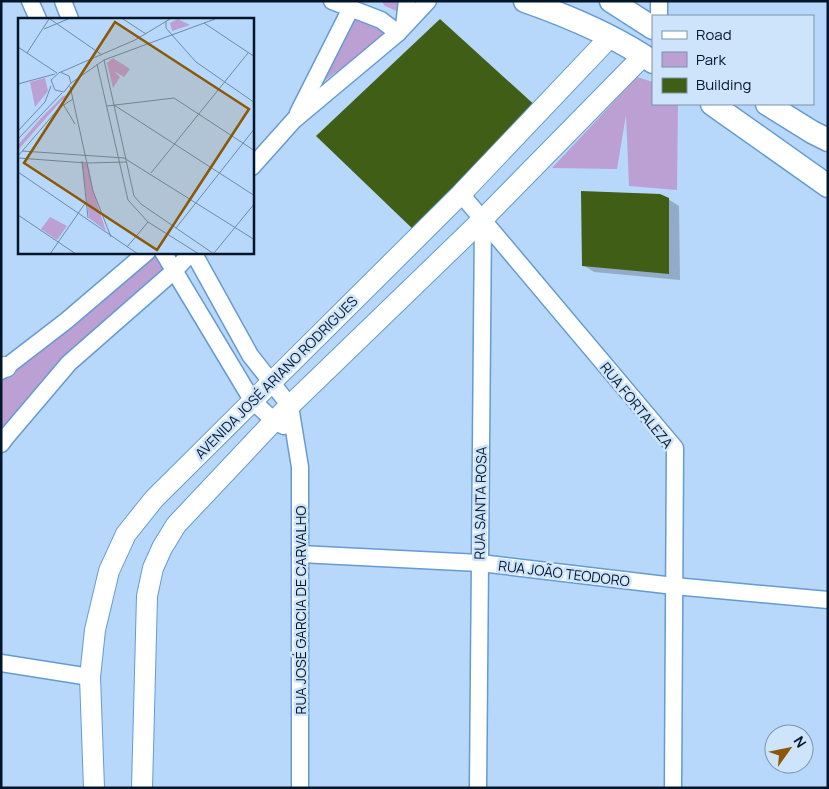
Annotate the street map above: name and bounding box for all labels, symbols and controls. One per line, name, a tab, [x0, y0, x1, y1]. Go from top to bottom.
legend	[652, 15, 814, 105]
inset map	[18, 18, 254, 254]
text: Road	[696, 24, 732, 45]
text: Park	[696, 49, 726, 70]
text: Building	[696, 74, 751, 95]
street label: AVENIDA JOSÉ ARIANO RODRIGUES	[191, 291, 362, 462]
street label: RUA FORTALEZA	[596, 358, 678, 452]
street label: RUA SANTA ROSA	[470, 446, 490, 560]
street label: RUA JOSÉ GARCIA DE CARVALHO	[291, 506, 310, 714]
street label: RUA JOÃO TEODORO	[497, 556, 631, 590]
north arrow	[764, 724, 814, 774]
text: N	[790, 732, 811, 751]

